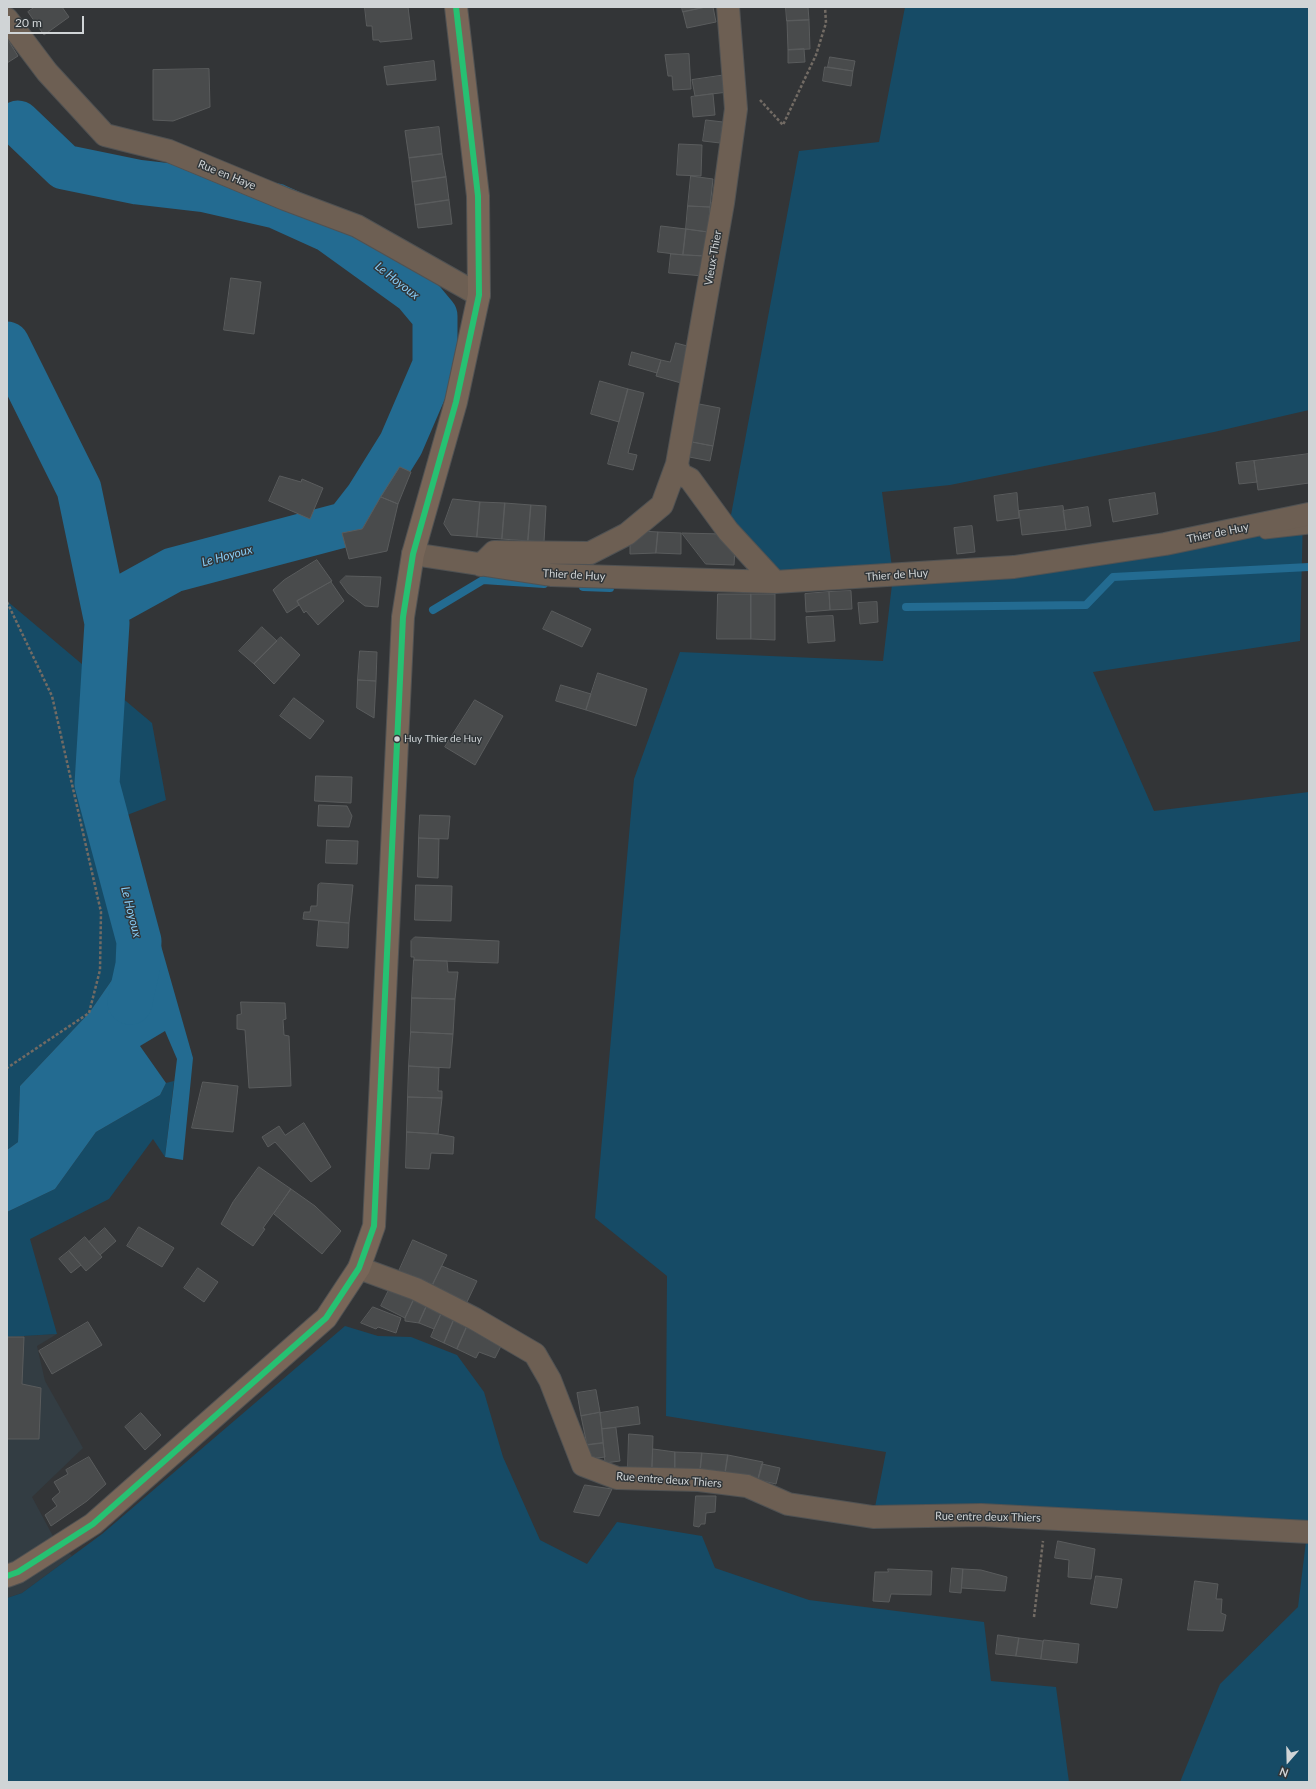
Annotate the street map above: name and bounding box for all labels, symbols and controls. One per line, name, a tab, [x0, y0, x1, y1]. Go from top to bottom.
scale bar	[10, 8, 86, 34]
text: 20 m	[15, 15, 42, 30]
street label: Rue en Haye	[196, 157, 258, 193]
street label: Vieux-Thier	[702, 229, 724, 287]
water label: Le Hoyoux	[372, 259, 422, 303]
street label: Thier de Huy	[1186, 520, 1250, 546]
water label: Le Hoyoux	[200, 542, 254, 570]
street label: Thier de Huy	[865, 566, 929, 584]
street label: Thier de Huy	[542, 567, 606, 583]
place label: Huy Thier de Huy	[404, 733, 482, 745]
marker: Huy Thier de Huy	[392, 734, 402, 744]
water label: Le Hoyoux	[118, 885, 144, 939]
street label: Rue entre deux Thiers	[616, 1470, 722, 1490]
street label: Rue entre deux Thiers	[935, 1509, 1041, 1525]
north arrow	[1268, 1741, 1308, 1781]
text: N	[1278, 1765, 1290, 1780]

